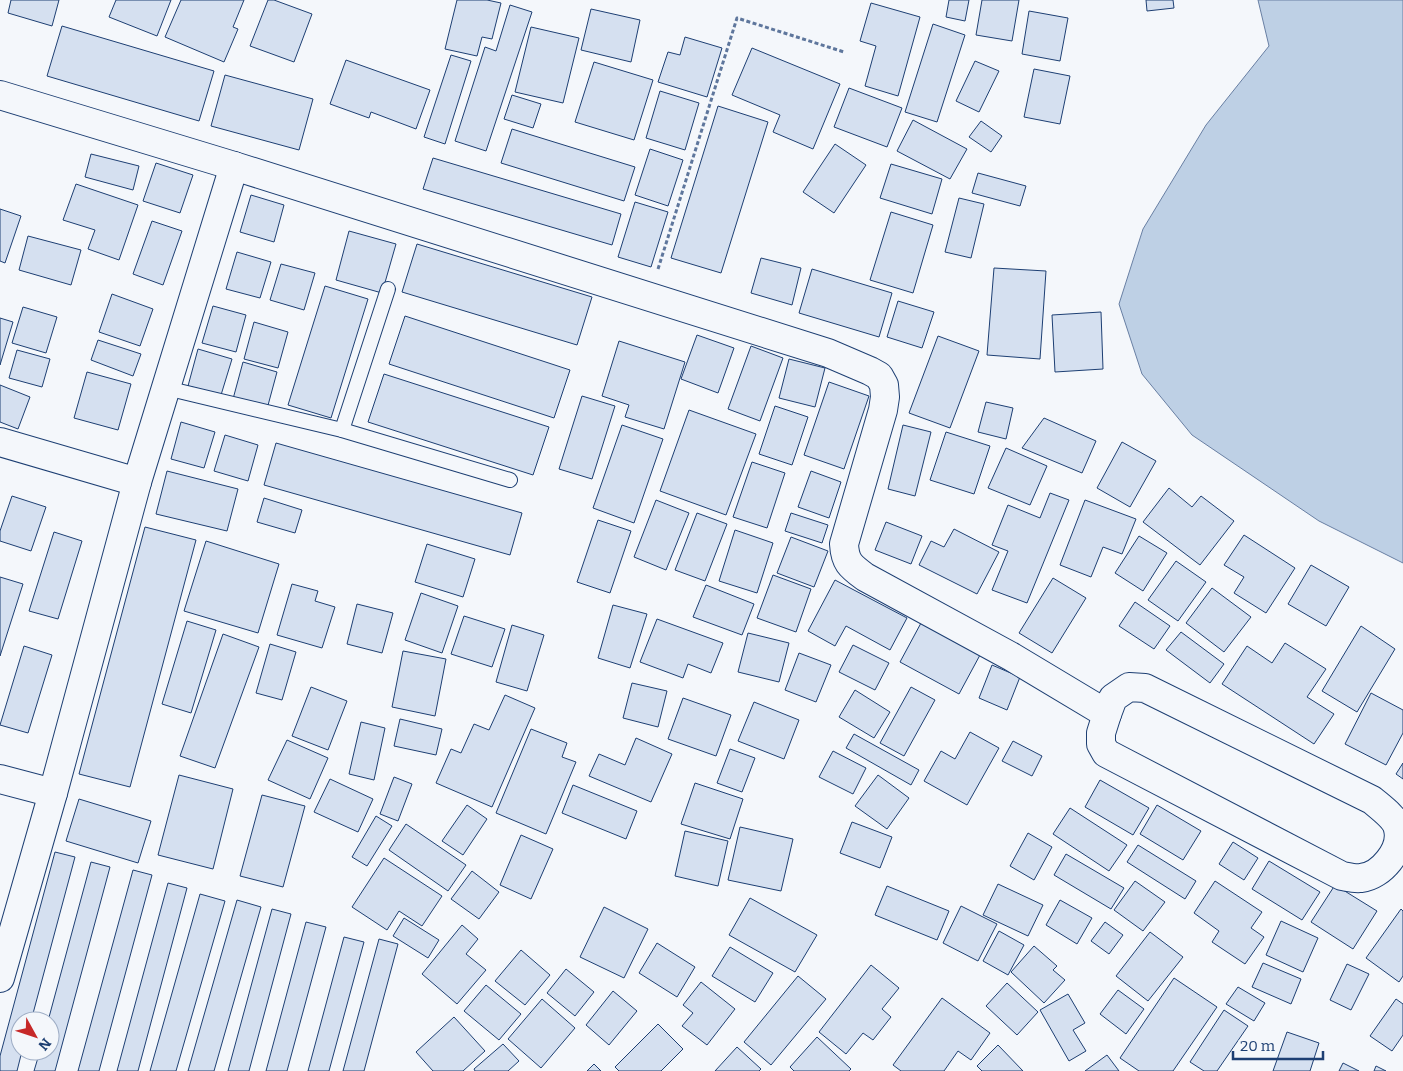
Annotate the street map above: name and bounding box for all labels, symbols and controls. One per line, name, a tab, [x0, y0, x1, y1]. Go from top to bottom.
north arrow	[10, 1011, 60, 1061]
scale bar	[1233, 1028, 1323, 1060]
text: N	[34, 1034, 55, 1054]
text: 20 m	[1240, 1037, 1276, 1055]

